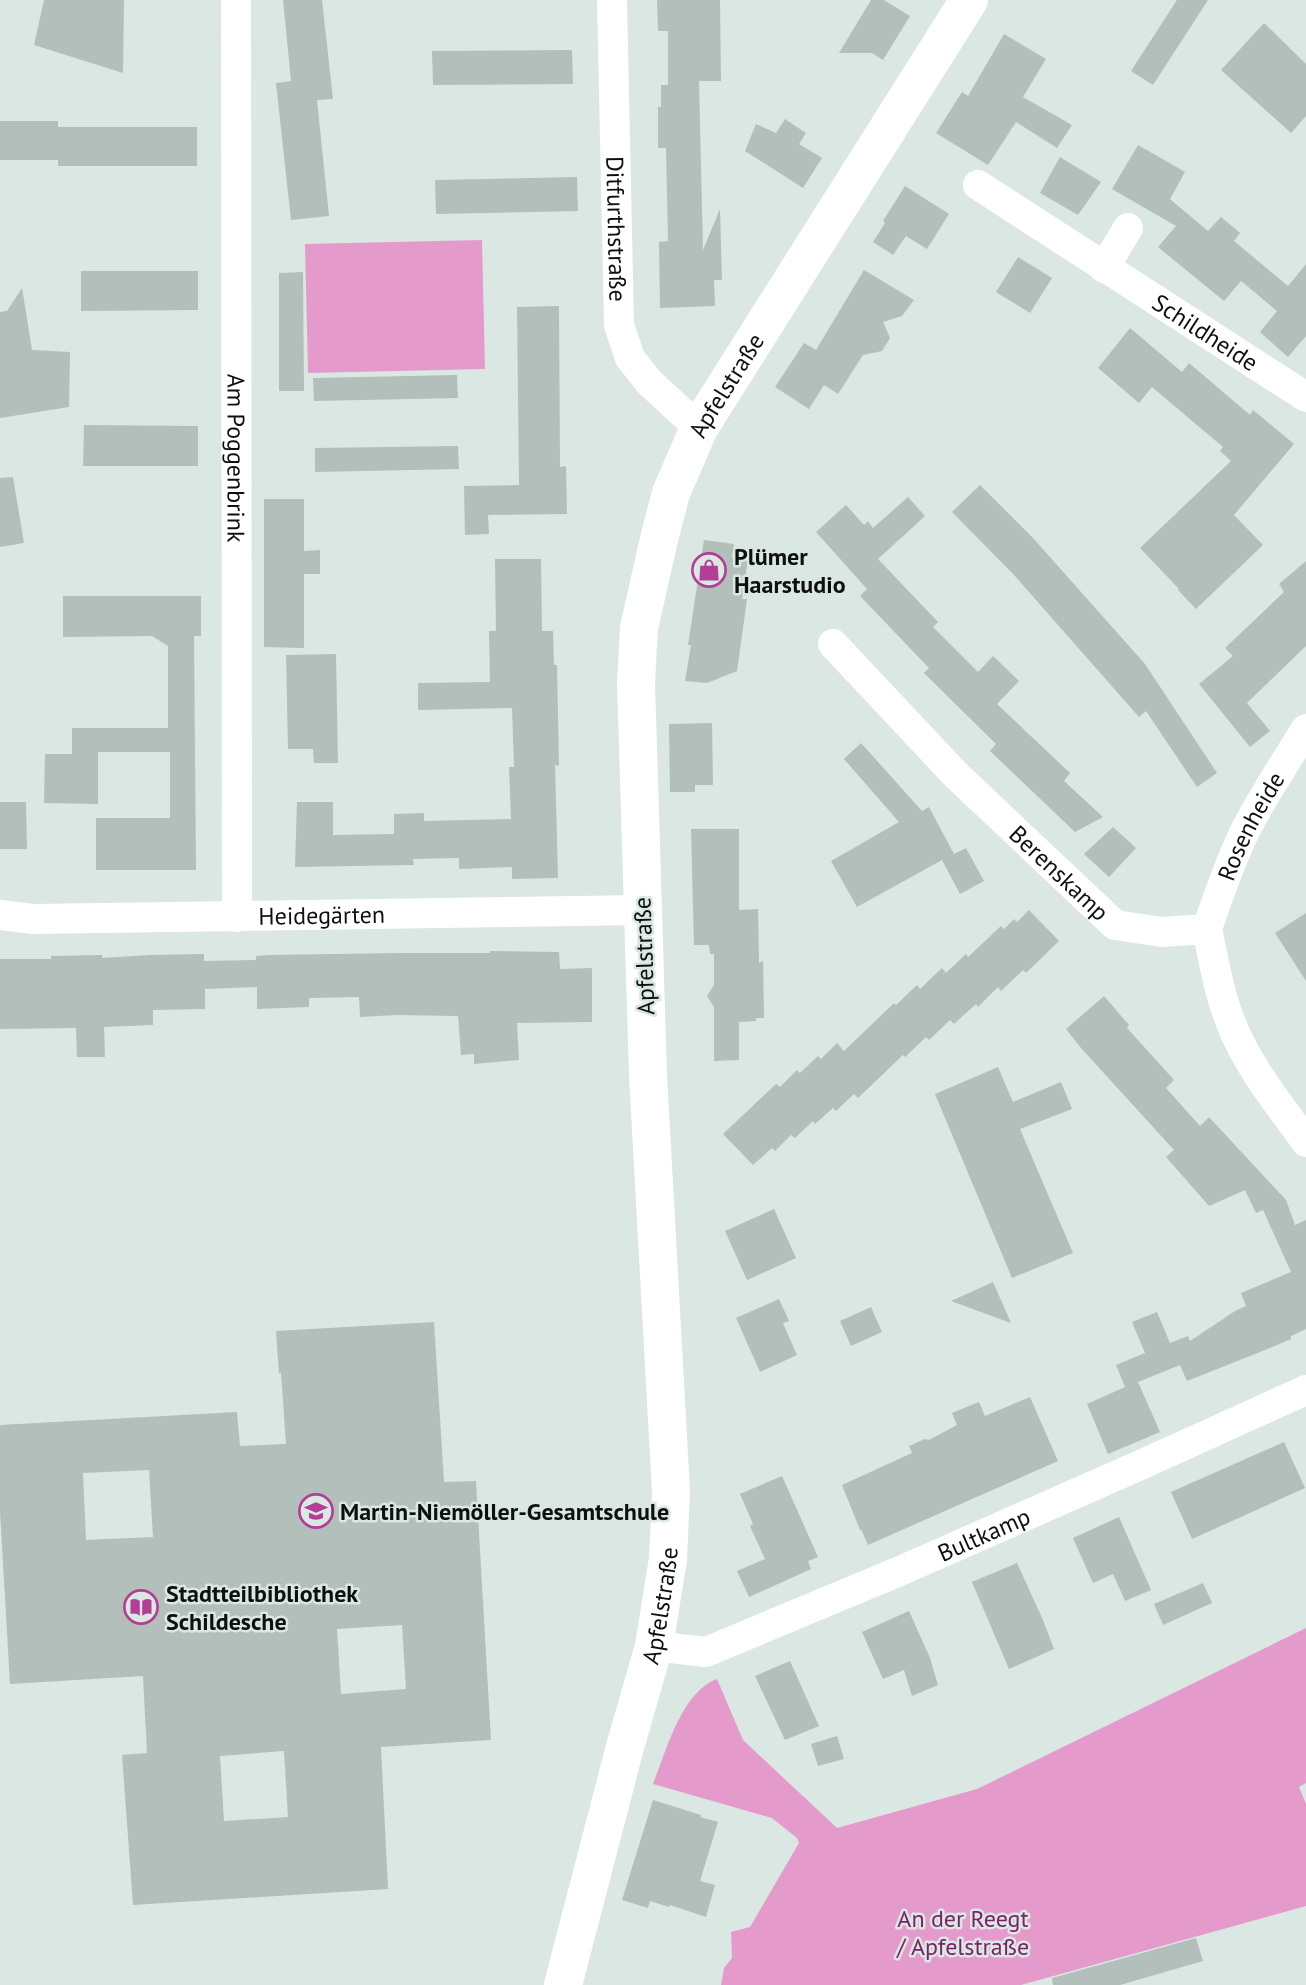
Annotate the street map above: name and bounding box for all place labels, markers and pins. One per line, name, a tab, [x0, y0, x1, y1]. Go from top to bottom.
place label: Plümer Haarstudio	[734, 541, 846, 600]
shop icon: Plümer Haarstudio	[690, 551, 728, 589]
school or university icon: Martin-Niemöller-Gesamtschule	[297, 1492, 335, 1530]
place label: Martin-Niemöller-Gesamtschule	[340, 1496, 669, 1527]
place label: Stadtteilbibliothek Schildesche	[166, 1578, 358, 1637]
library icon: Stadtteilbibliothek Schildesche	[122, 1588, 160, 1626]

